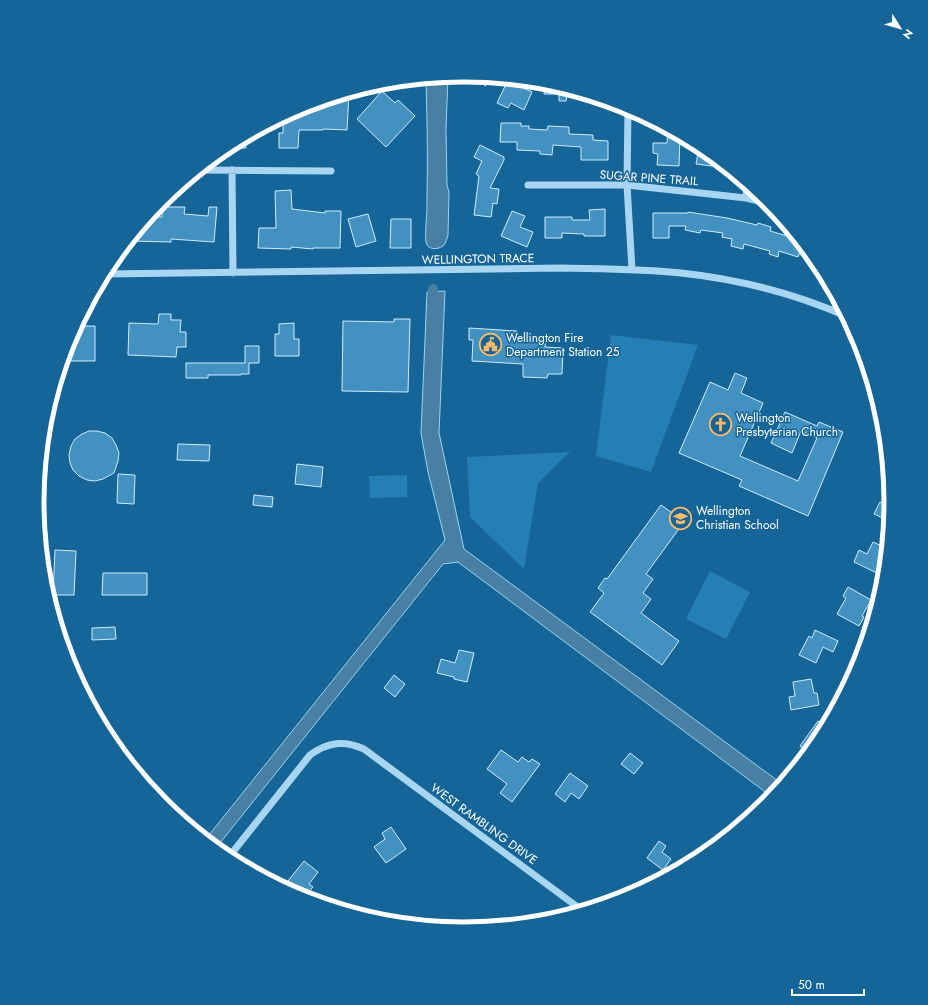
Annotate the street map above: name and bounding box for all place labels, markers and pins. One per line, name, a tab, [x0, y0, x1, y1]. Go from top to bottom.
place label: Wellington Fire Department Station 25	[506, 329, 620, 361]
public building icon: Wellington Fire Department Station 25	[477, 332, 503, 358]
place label: Wellington Presbyterian Church	[736, 409, 838, 441]
church icon: Wellington Presbyterian Church	[707, 412, 733, 438]
place label: Wellington Christian School	[696, 502, 779, 534]
school or university icon: Wellington Christian School	[667, 505, 693, 531]

